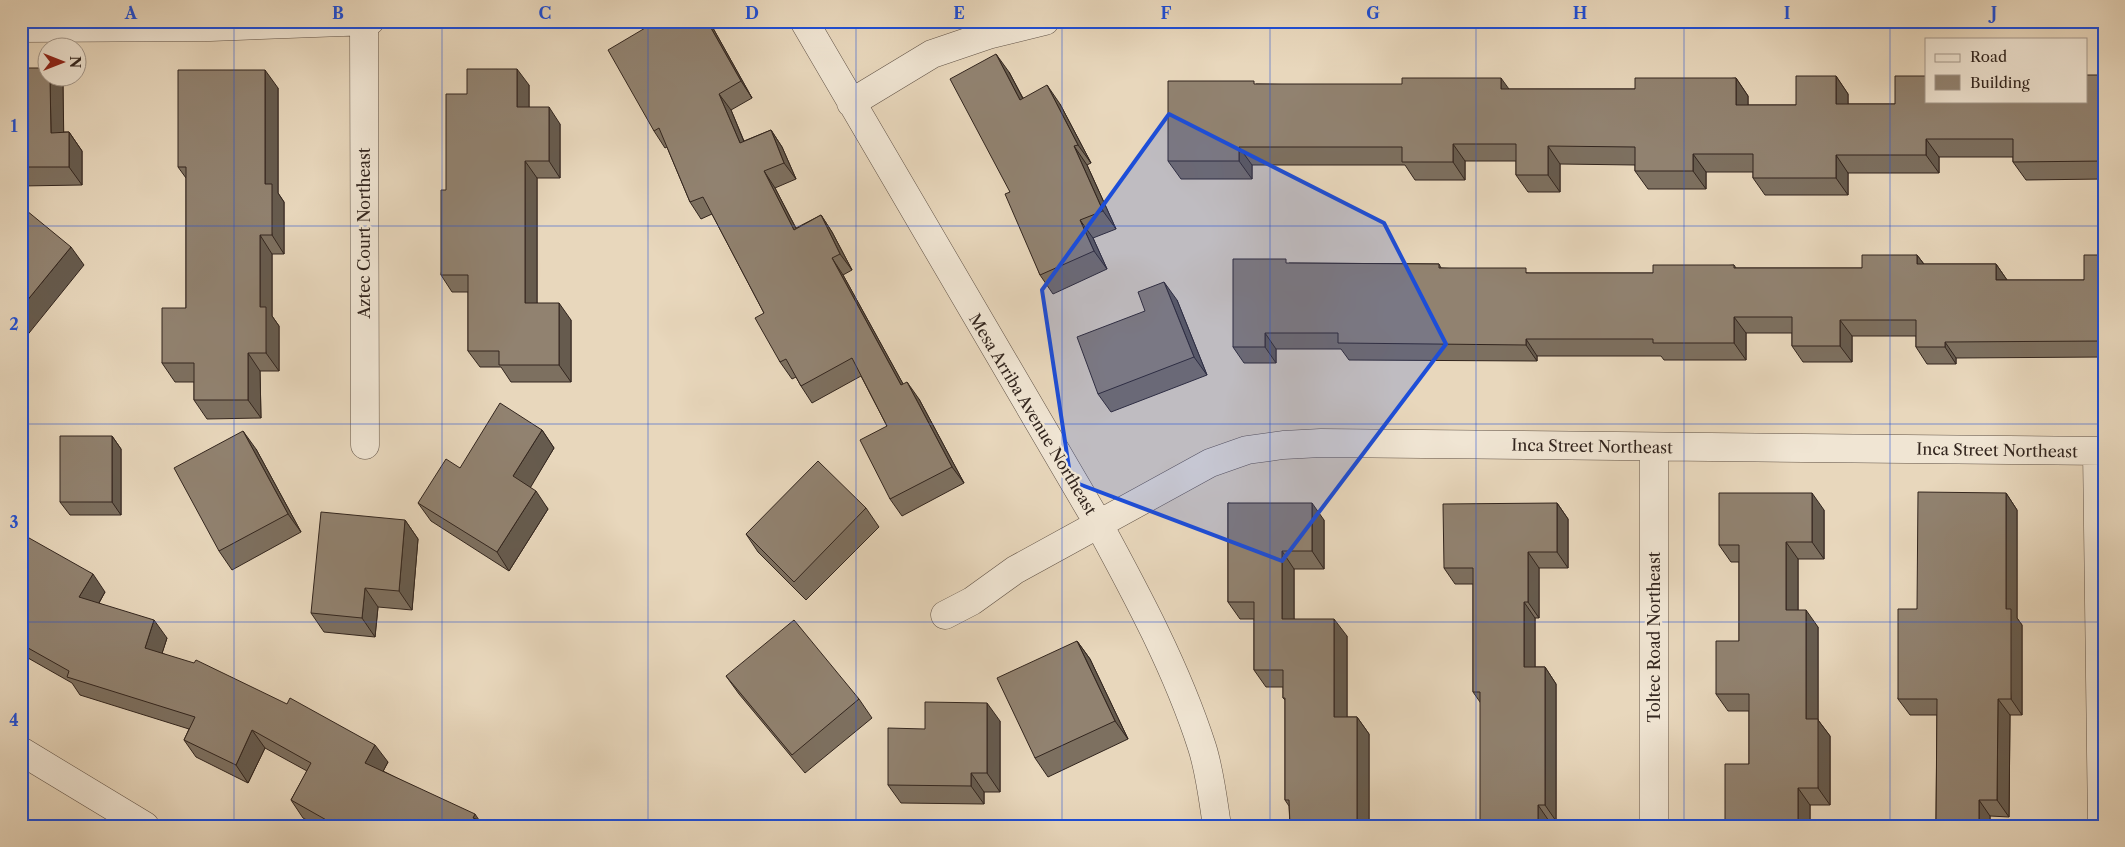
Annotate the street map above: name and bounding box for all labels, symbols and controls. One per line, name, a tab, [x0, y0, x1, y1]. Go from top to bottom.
text: A	[124, 3, 138, 23]
text: B	[332, 3, 344, 23]
text: C	[539, 3, 551, 23]
text: D	[745, 3, 759, 23]
text: E	[953, 3, 965, 23]
text: F	[1161, 3, 1172, 23]
text: G	[1366, 3, 1380, 23]
text: H	[1573, 3, 1587, 23]
text: I	[1784, 3, 1791, 23]
text: J	[1988, 3, 1997, 23]
north arrow	[38, 38, 88, 88]
legend	[1925, 38, 2088, 102]
text: Road	[1970, 47, 2007, 66]
text: N	[66, 56, 84, 68]
text: Building	[1970, 73, 2030, 92]
text: 1	[10, 116, 18, 136]
street label: Aztec Court Northeast	[354, 147, 374, 320]
street label: Mesa Arriba Avenue Northeast	[965, 310, 1101, 519]
text: 2	[9, 314, 19, 334]
street label: Inca Street Northeast	[1511, 435, 1673, 457]
street label: Inca Street Northeast	[1916, 439, 2078, 461]
text: 3	[9, 512, 19, 532]
street label: Toltec Road Northeast	[1644, 551, 1664, 723]
text: 4	[9, 710, 19, 730]

